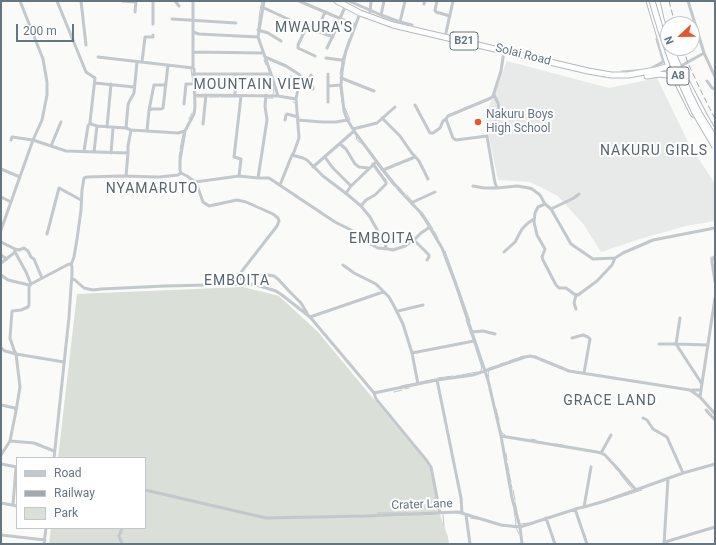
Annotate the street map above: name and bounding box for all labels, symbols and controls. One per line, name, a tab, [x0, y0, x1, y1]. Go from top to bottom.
scale bar	[18, 16, 76, 42]
north arrow	[660, 16, 700, 56]
district label: MWAURA'S	[275, 20, 353, 36]
text: 200 m	[23, 24, 57, 38]
road number: B21	[450, 32, 478, 50]
text: N	[662, 34, 677, 46]
street label: Solai Road	[494, 41, 552, 69]
road number: A8	[667, 67, 689, 85]
district label: MOUNTAIN VIEW	[193, 77, 315, 93]
place label: Nakuru Boys High School	[486, 108, 554, 136]
marker: Nakuru Boys High School	[473, 117, 483, 127]
district label: NAKURU GIRLS	[600, 143, 708, 159]
district label: NYAMARUTO	[106, 181, 198, 197]
district label: EMBOITA	[349, 231, 415, 247]
district label: EMBOITA	[204, 273, 270, 289]
district label: GRACE LAND	[563, 393, 657, 409]
legend	[16, 457, 146, 529]
text: Road	[54, 466, 82, 480]
text: Railway	[54, 486, 95, 500]
street label: Crater Lane	[391, 497, 453, 513]
text: Park	[54, 506, 78, 520]

